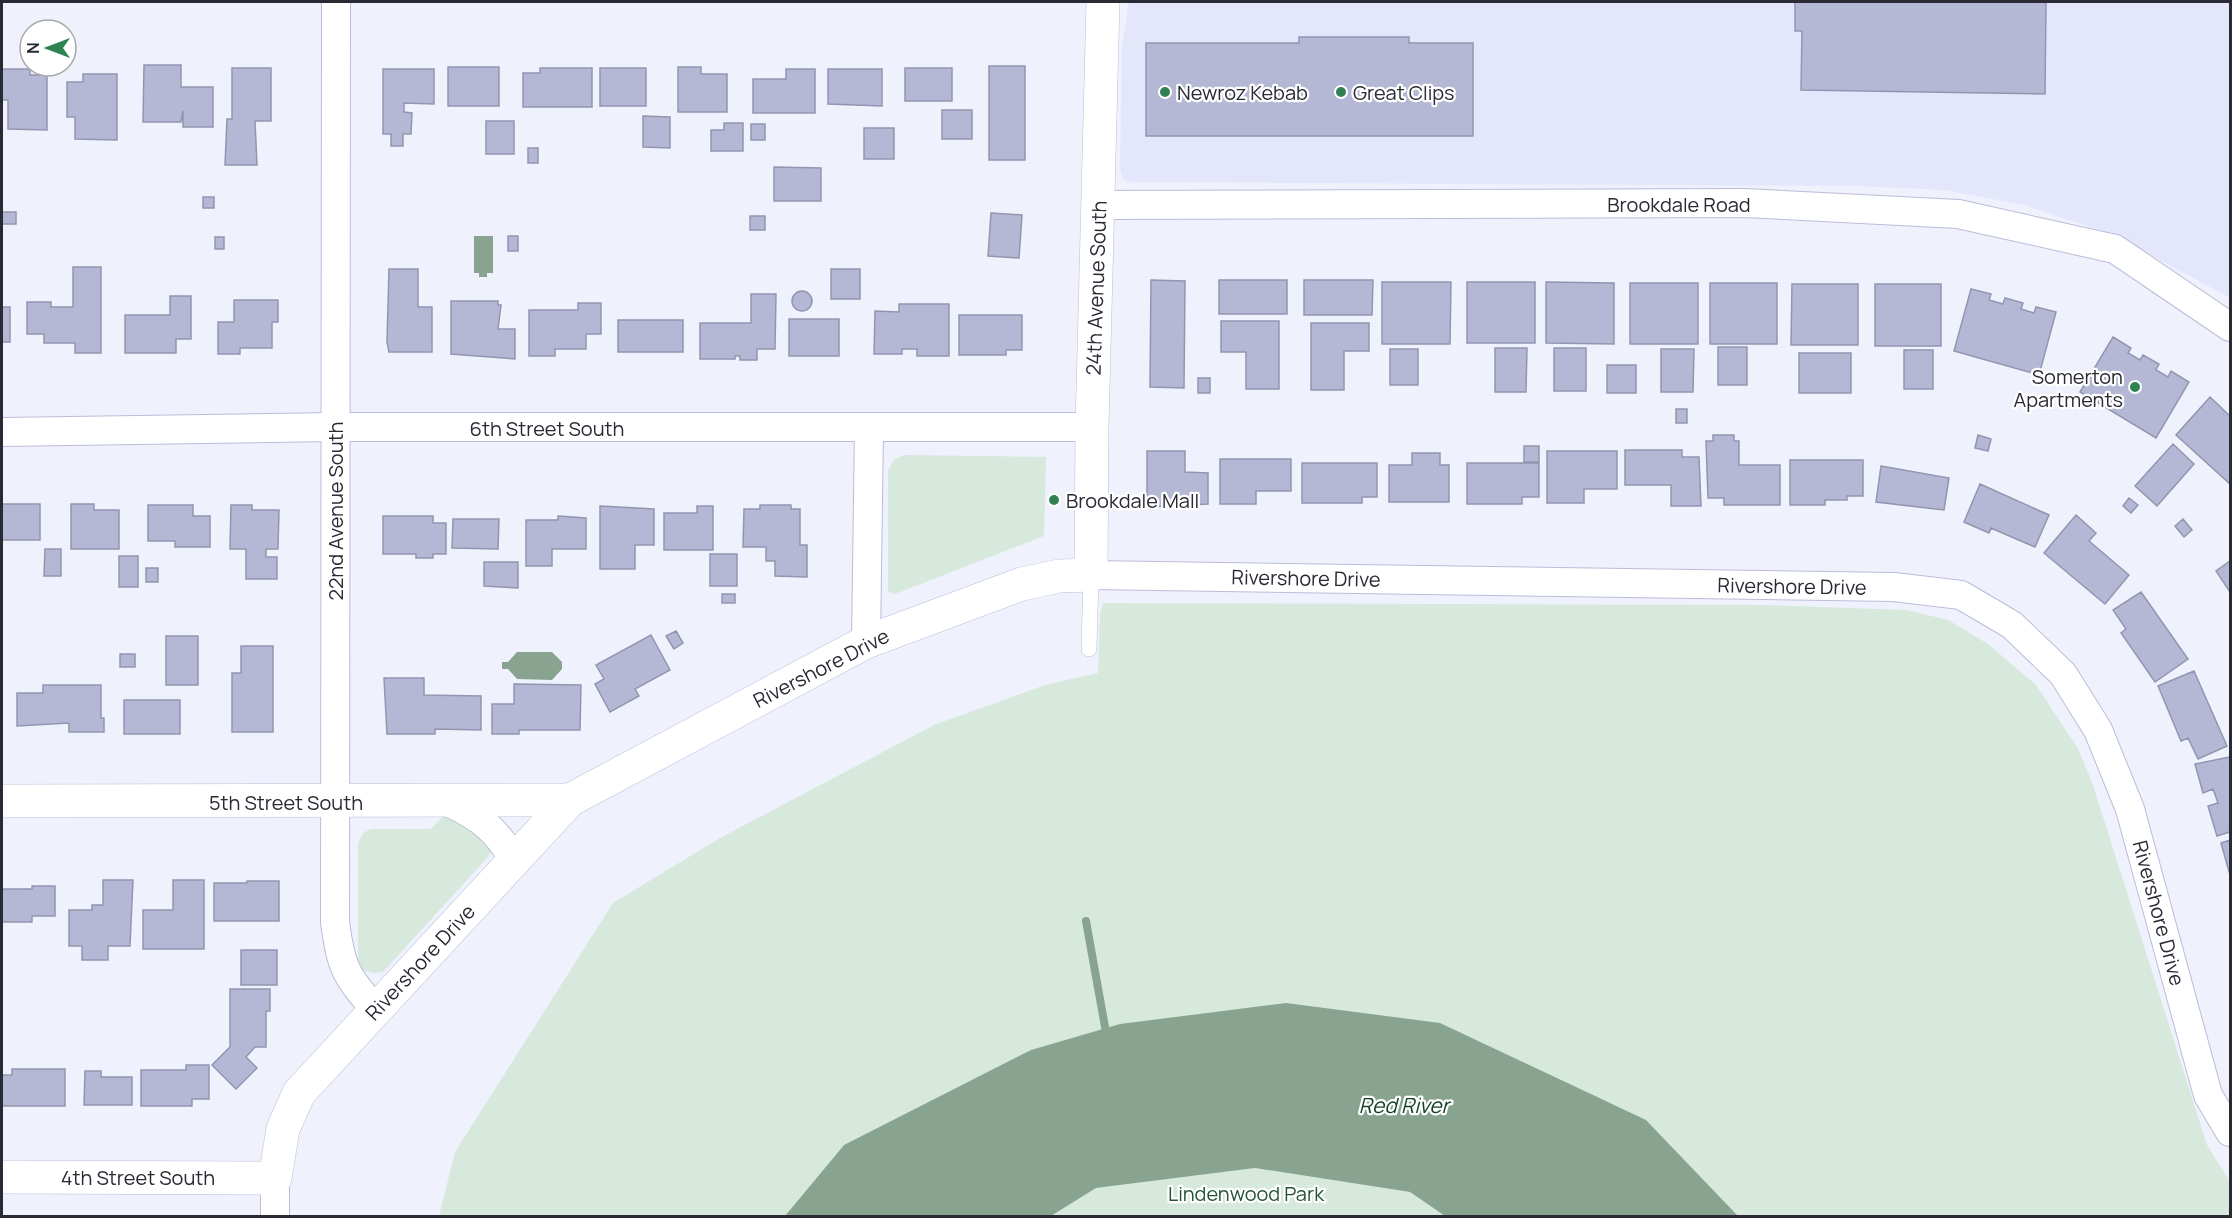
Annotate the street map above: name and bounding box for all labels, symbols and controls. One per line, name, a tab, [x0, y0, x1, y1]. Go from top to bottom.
north arrow	[18, 18, 78, 78]
text: N	[22, 42, 44, 54]
place label: Newroz Kebab	[1177, 79, 1308, 106]
place label: Great Clips	[1353, 79, 1455, 106]
marker: Newroz Kebab	[1158, 85, 1172, 99]
marker: Great Clips	[1334, 85, 1348, 99]
street label: Brookdale Road	[1607, 191, 1751, 218]
street label: 24th Avenue South	[1079, 200, 1113, 376]
place label: Somerton Apartments	[2013, 363, 2123, 413]
marker: Somerton Apartments	[2128, 380, 2142, 394]
street label: 6th Street South	[470, 415, 624, 442]
street label: 22nd Avenue South	[322, 422, 349, 600]
place label: Brookdale Mall	[1066, 487, 1199, 514]
marker: Brookdale Mall	[1047, 493, 1061, 507]
street label: Rivershore Drive	[1231, 563, 1381, 593]
street label: Rivershore Drive	[1717, 571, 1867, 601]
street label: Rivershore Drive	[748, 622, 894, 714]
street label: 5th Street South	[209, 789, 363, 816]
street label: Rivershore Drive	[2127, 837, 2191, 989]
street label: Rivershore Drive	[359, 898, 481, 1026]
water label: Red River	[1359, 1091, 1452, 1119]
street label: 4th Street South	[61, 1164, 215, 1191]
park label: Lindenwood Park	[1168, 1180, 1325, 1207]

